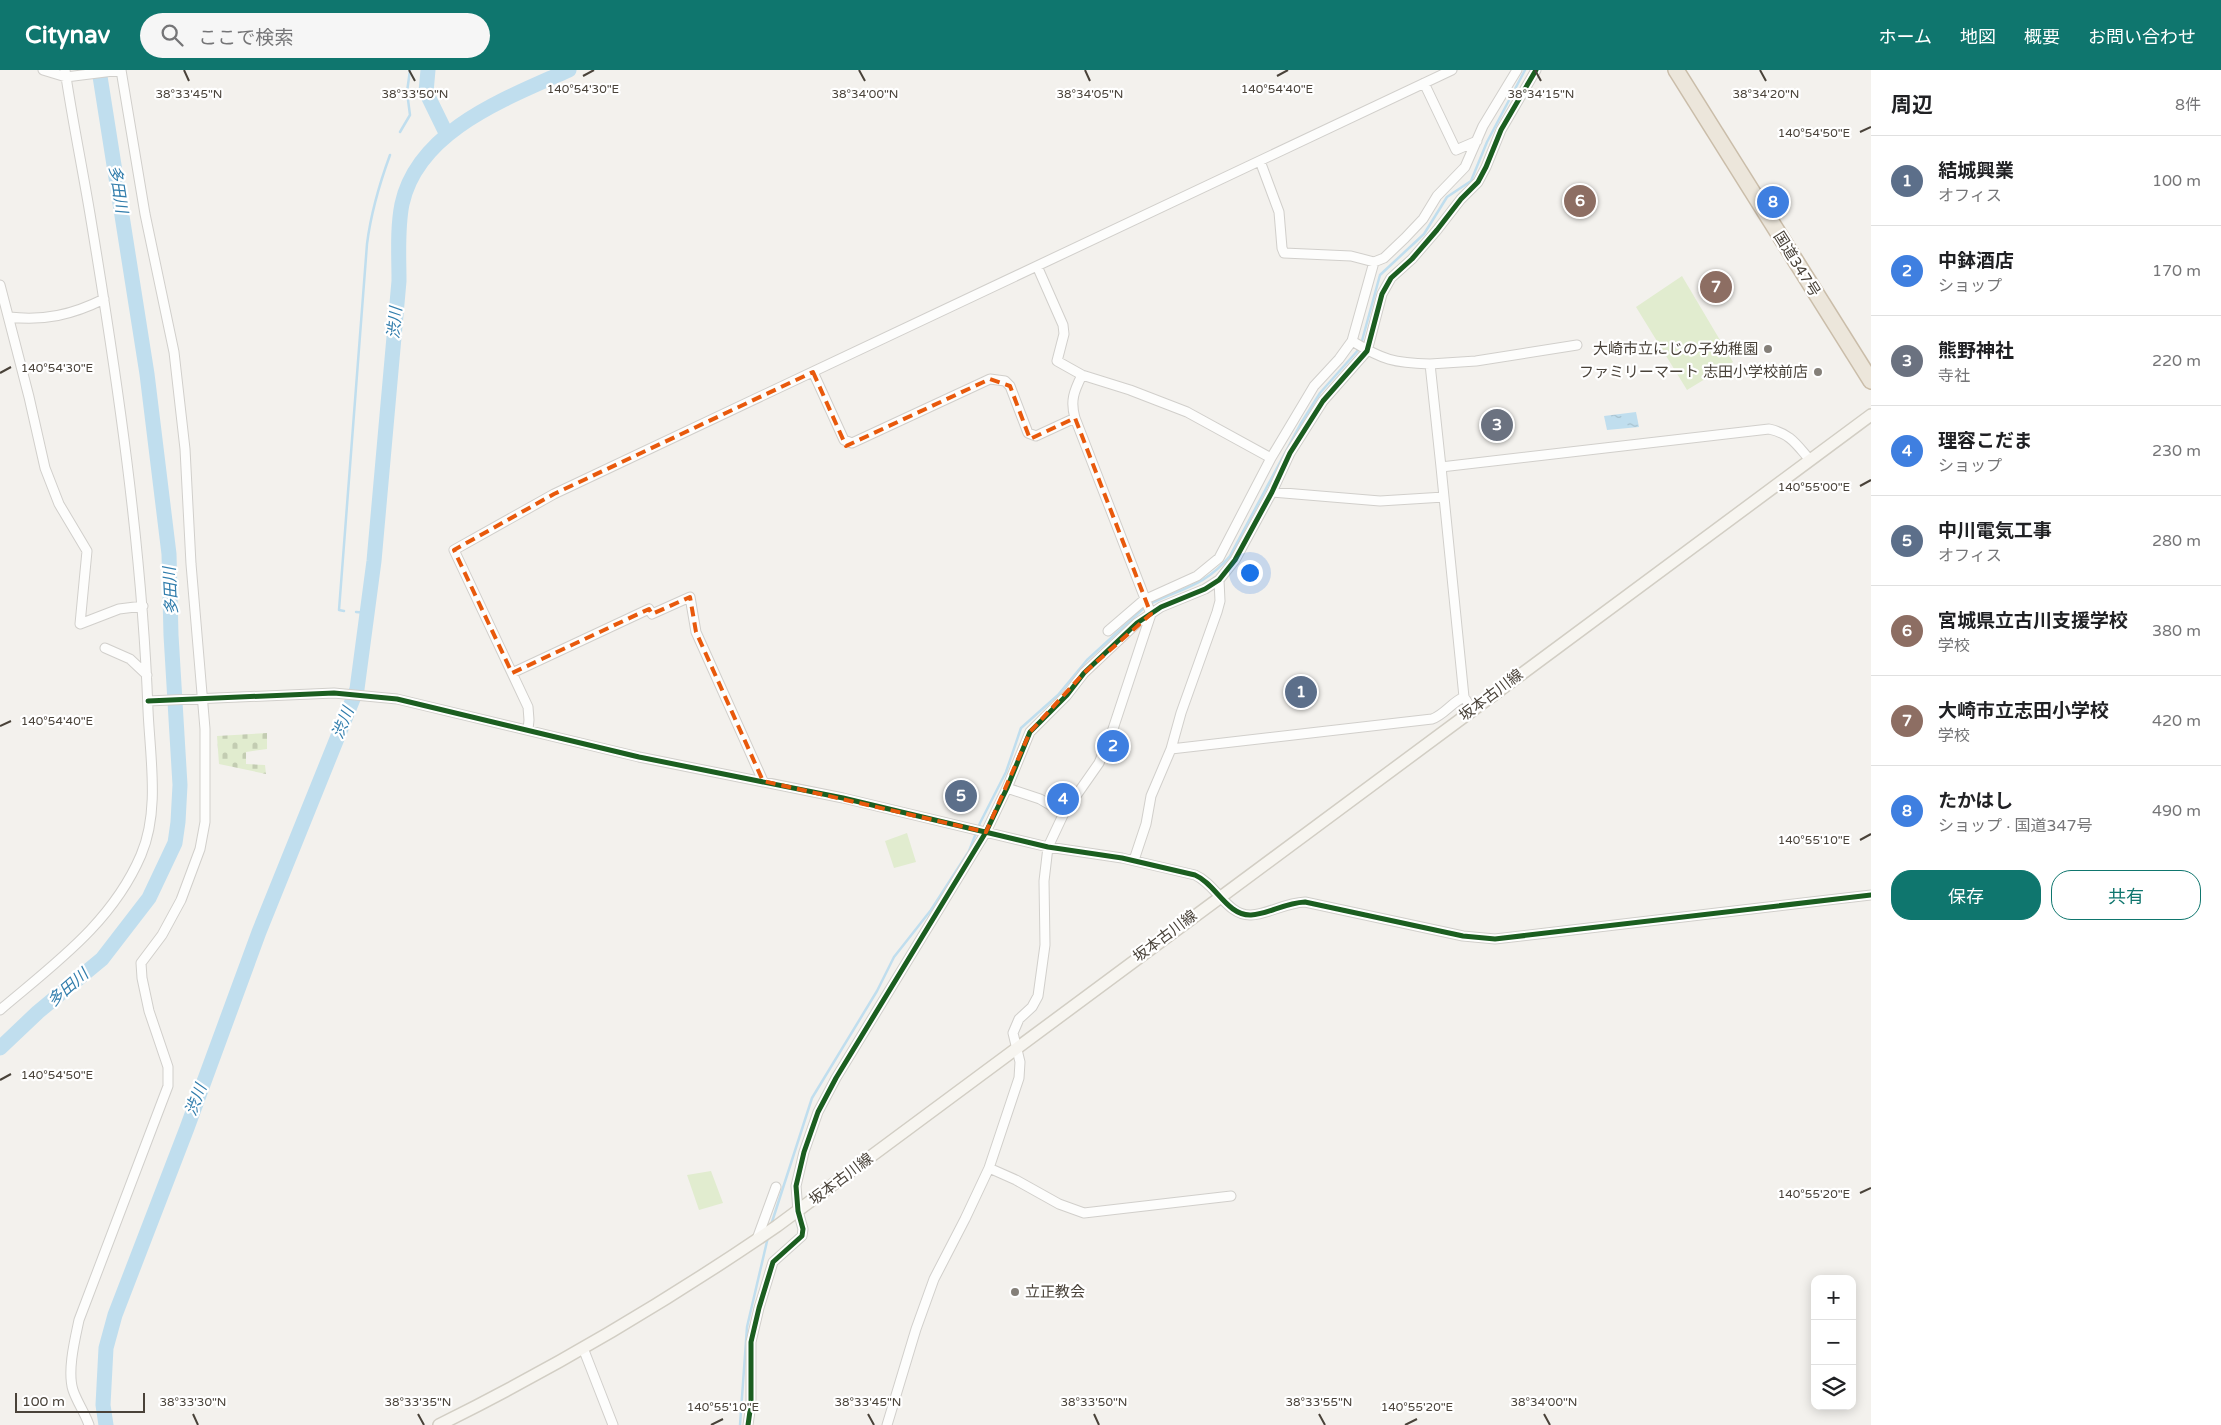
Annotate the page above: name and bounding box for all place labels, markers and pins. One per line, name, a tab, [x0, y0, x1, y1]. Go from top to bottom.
pin: 6	[1564, 182, 1596, 220]
pin: 8	[1757, 183, 1789, 221]
pin: 7	[1700, 268, 1732, 306]
place label: 大崎市立にじの子幼稚園	[1593, 340, 1758, 358]
marker: 大崎市立にじの子幼稚園	[1762, 343, 1774, 355]
place label: ファミリーマート 志田小学校前店	[1579, 363, 1808, 381]
marker: ファミリーマート 志田小学校前店	[1812, 366, 1824, 378]
pin: 3	[1481, 406, 1513, 444]
pin: 1	[1285, 673, 1317, 711]
pin: 2	[1097, 727, 1129, 765]
pin: 5	[945, 777, 977, 815]
pin: 4	[1047, 780, 1079, 818]
place label: 立正教会	[1025, 1283, 1085, 1301]
marker: 立正教会	[1009, 1286, 1021, 1298]

